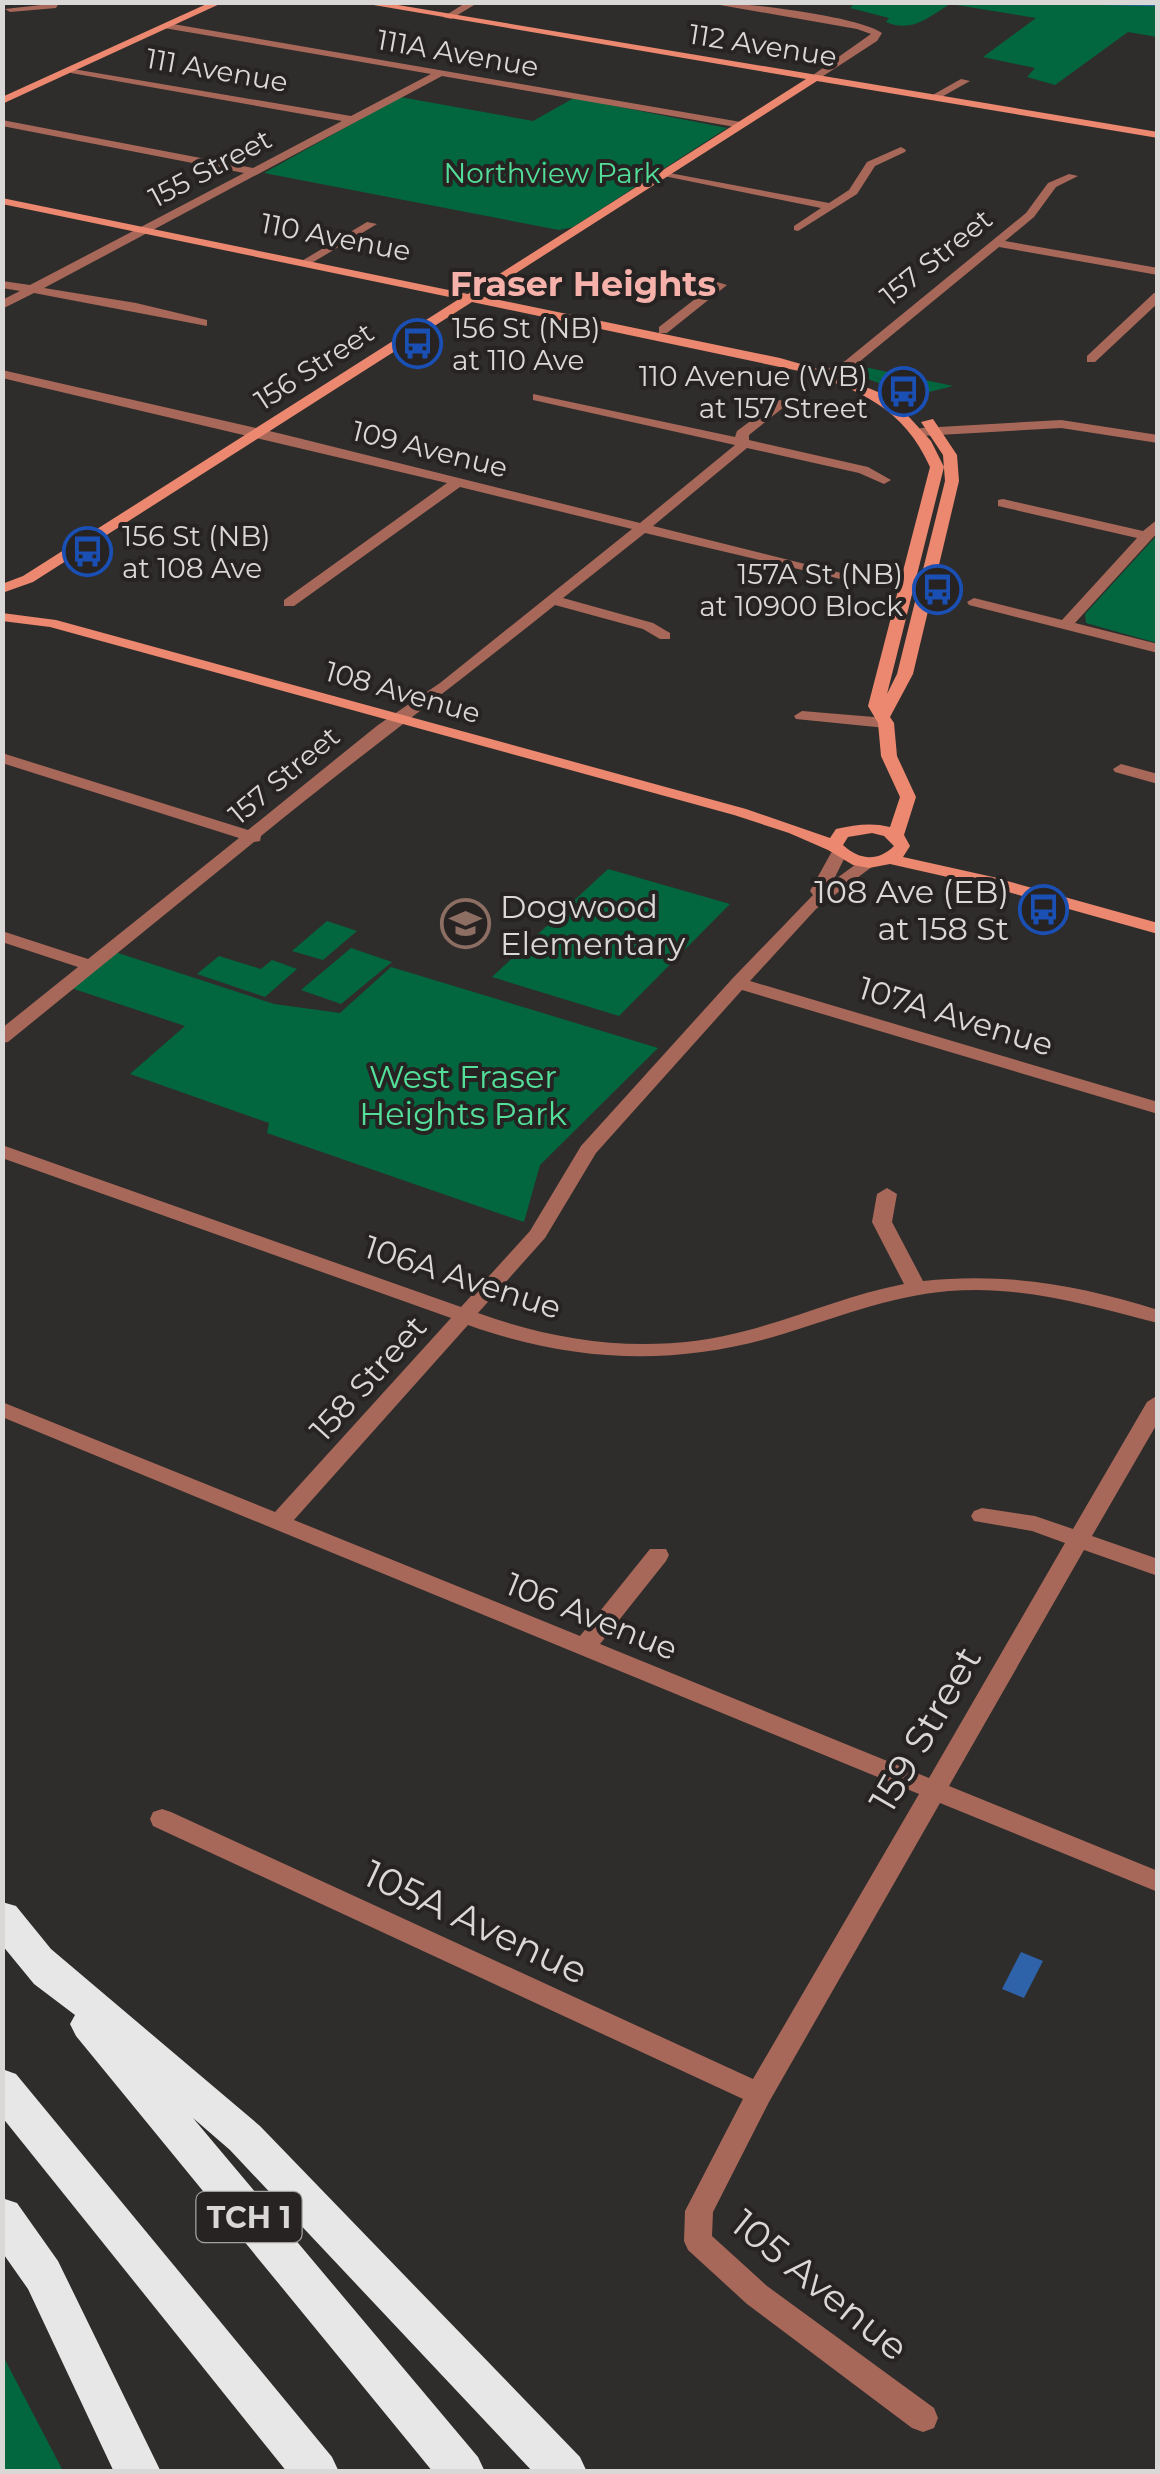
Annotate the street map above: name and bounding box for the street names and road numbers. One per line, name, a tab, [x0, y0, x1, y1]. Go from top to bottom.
street label: 112 Avenue	[687, 17, 839, 73]
street label: 111A Avenue	[375, 22, 541, 84]
street label: 111 Avenue	[143, 41, 291, 99]
street label: 155 Street	[143, 122, 277, 214]
street label: 157 Street	[873, 202, 999, 312]
street label: 110 Avenue	[258, 206, 414, 268]
street label: 156 Street	[248, 315, 380, 417]
street label: 109 Avenue	[349, 413, 511, 485]
street label: 108 Avenue	[322, 654, 484, 730]
street label: 157 Street	[222, 719, 346, 831]
street label: 107A Avenue	[854, 968, 1058, 1064]
street label: 106A Avenue	[360, 1227, 566, 1327]
street label: 158 Street	[302, 1307, 434, 1449]
street label: 106 Avenue	[501, 1564, 683, 1668]
street label: 159 Street	[859, 1638, 991, 1820]
street label: 105A Avenue	[357, 1850, 595, 1994]
road number: TCH 1	[196, 2192, 302, 2242]
street label: 105 Avenue	[722, 2199, 918, 2371]

